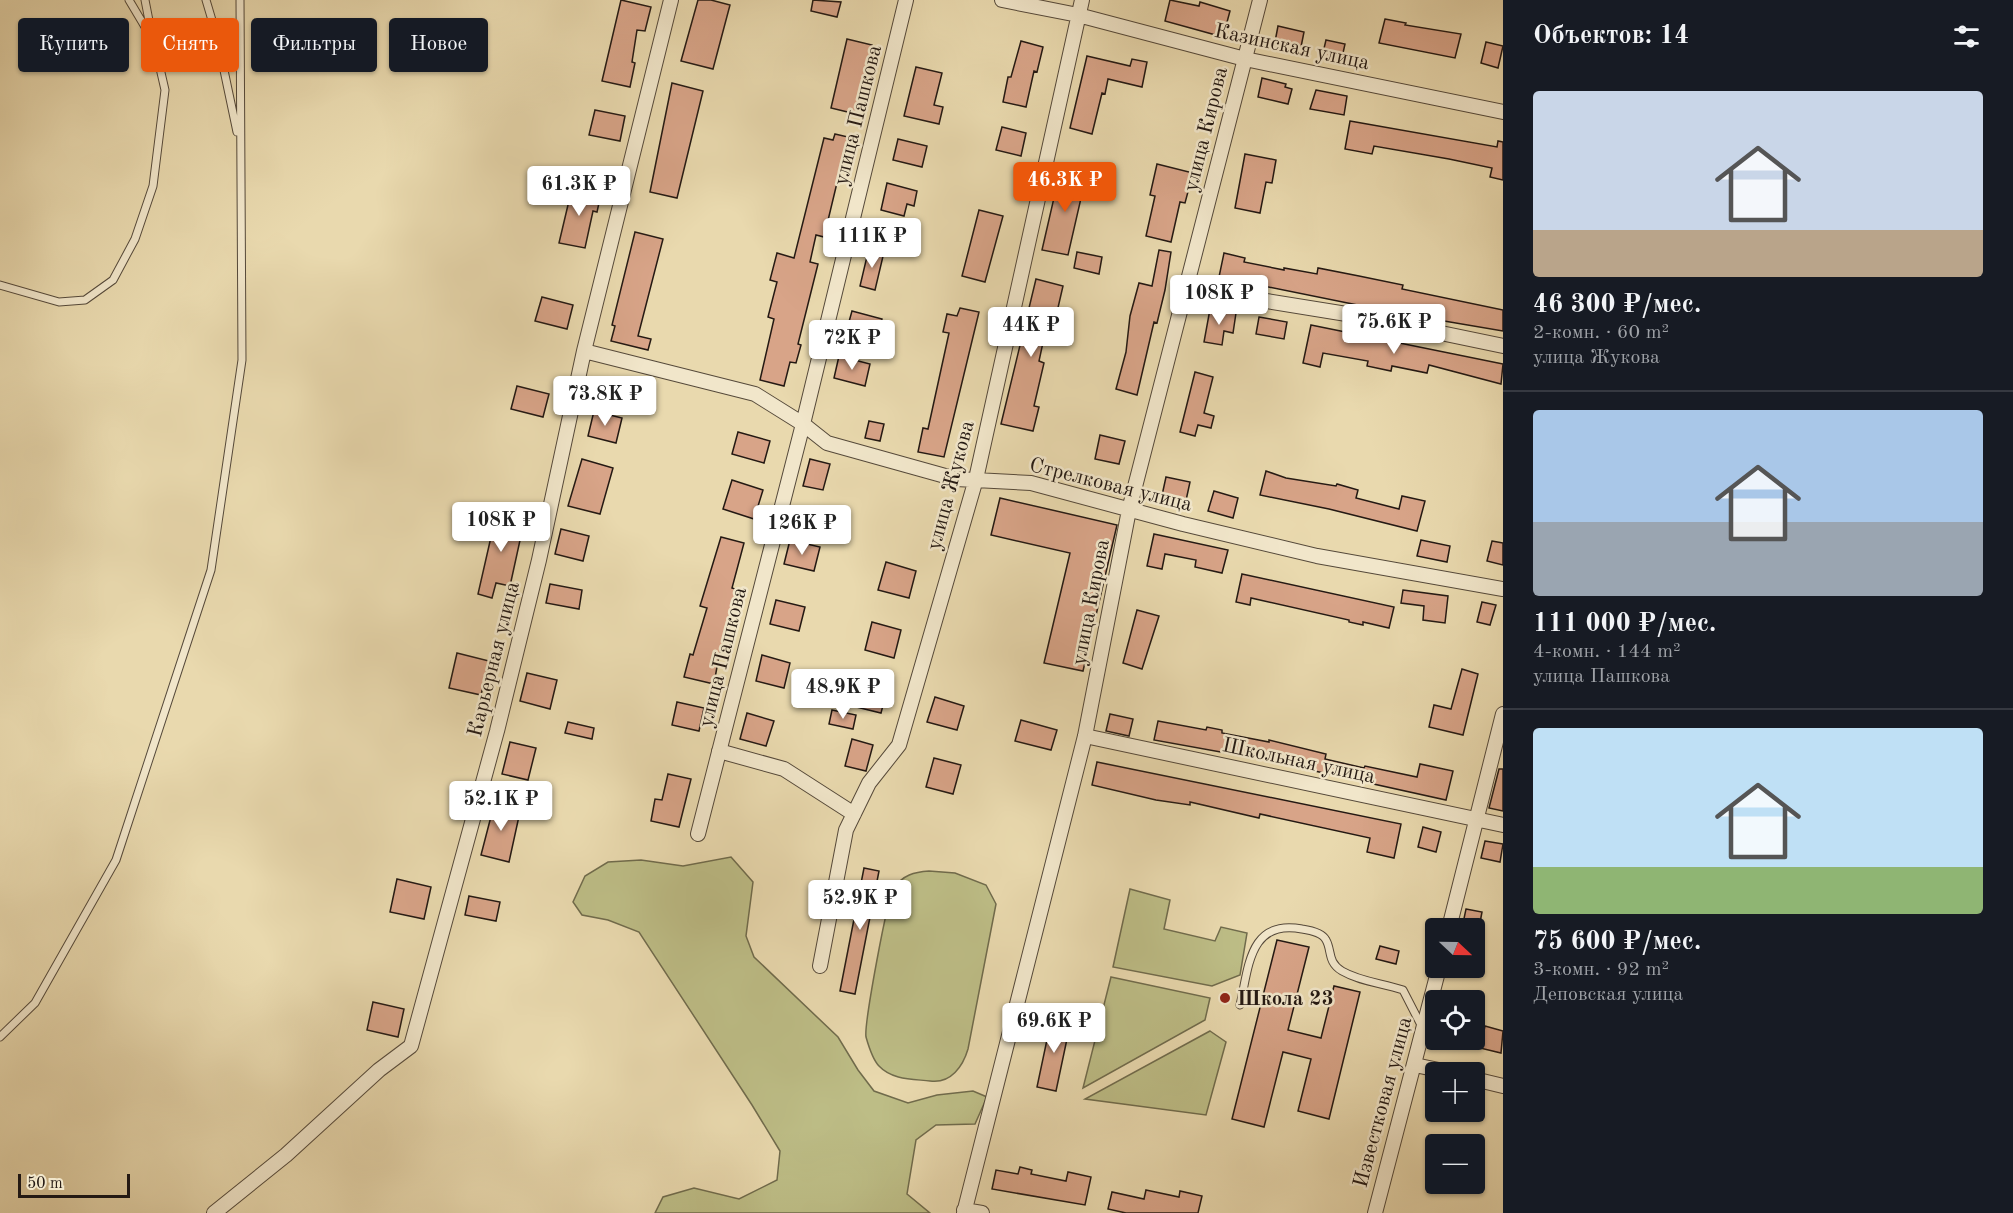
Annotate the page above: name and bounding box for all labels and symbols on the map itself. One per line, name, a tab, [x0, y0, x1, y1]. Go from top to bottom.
street label: Казинская улица	[1212, 21, 1371, 74]
street label: улица Пашкова	[831, 43, 886, 188]
street label: улица Кирова	[1181, 65, 1232, 194]
pin: 46.3K ₽	[1010, 162, 1120, 213]
pin: 61.3K ₽	[524, 166, 634, 217]
pin: 111K ₽	[823, 218, 921, 269]
pin: 108K ₽	[1170, 275, 1268, 326]
pin: 75.6K ₽	[1339, 304, 1449, 355]
pin: 44K ₽	[989, 307, 1073, 358]
pin: 72K ₽	[810, 320, 894, 371]
pin: 73.8K ₽	[550, 376, 660, 427]
street label: улица Жукова	[924, 418, 979, 552]
street label: Стрелковая улица	[1027, 455, 1194, 516]
pin: 108K ₽	[452, 502, 550, 553]
pin: 126K ₽	[753, 505, 851, 556]
street label: улица Кирова	[1069, 537, 1114, 667]
street label: Карьерная улица	[465, 580, 524, 739]
street label: улица Пашкова	[696, 585, 751, 730]
pin: 48.9K ₽	[788, 669, 898, 720]
street label: Школьная улица	[1220, 735, 1377, 788]
pin: 52.1K ₽	[446, 781, 556, 832]
pin: 52.9K ₽	[805, 880, 915, 931]
north arrow	[1425, 918, 1485, 978]
place label: Школа 23	[1237, 989, 1334, 1010]
marker: Школа 23	[1218, 991, 1232, 1005]
pin: 69.6K ₽	[999, 1003, 1109, 1054]
street label: Известковая улица	[1351, 1015, 1416, 1190]
scale bar	[18, 1171, 130, 1198]

